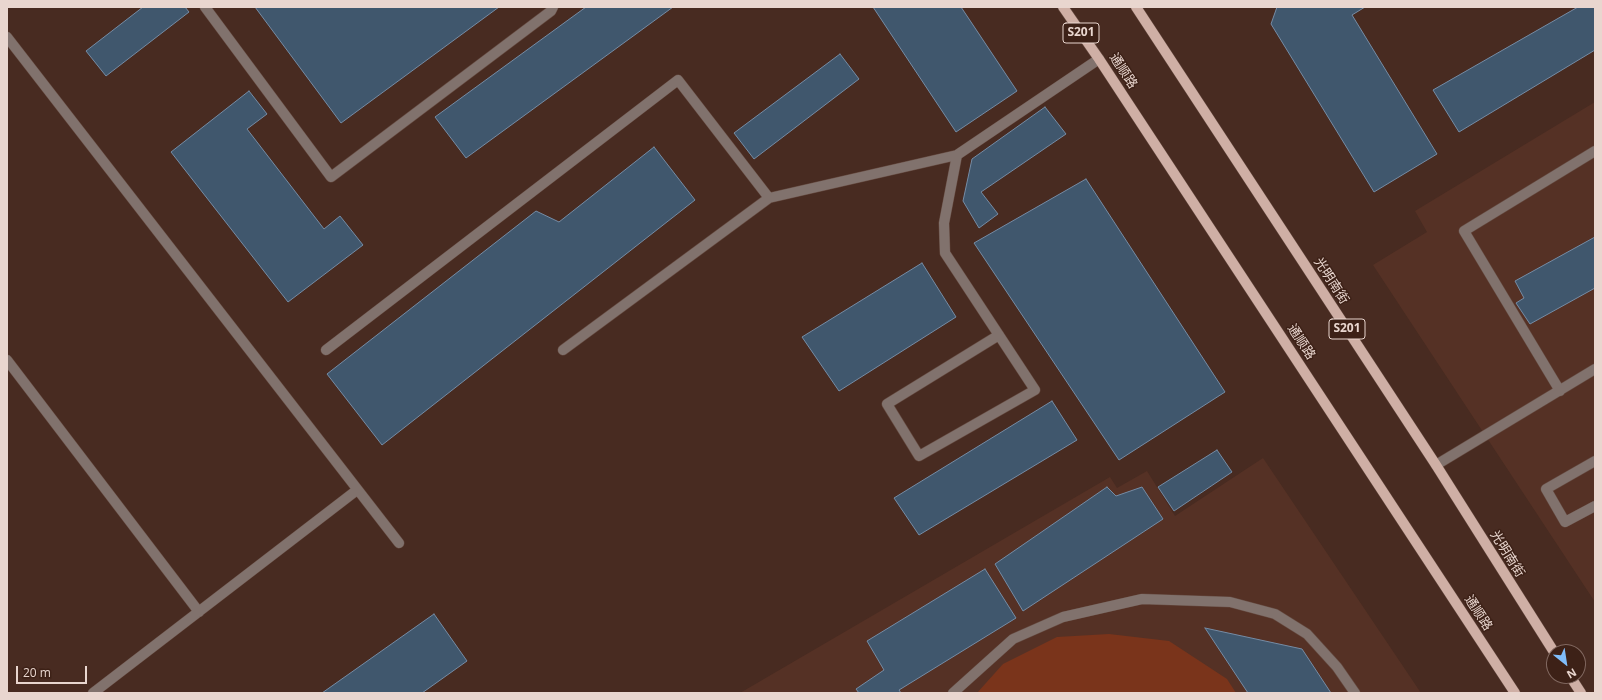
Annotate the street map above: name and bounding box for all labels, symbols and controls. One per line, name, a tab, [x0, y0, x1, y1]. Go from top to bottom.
road number: S201	[1063, 23, 1099, 43]
street label: 通顺路	[1106, 50, 1140, 92]
street label: 光明南街	[1310, 255, 1352, 307]
road number: S201	[1329, 319, 1365, 339]
street label: 通顺路	[1284, 321, 1318, 363]
street label: 光明南街	[1487, 528, 1527, 580]
street label: 通顺路	[1461, 592, 1495, 634]
north arrow	[1546, 644, 1586, 684]
scale bar	[18, 658, 89, 684]
text: 20 m	[23, 664, 51, 681]
text: N	[1564, 665, 1579, 683]

